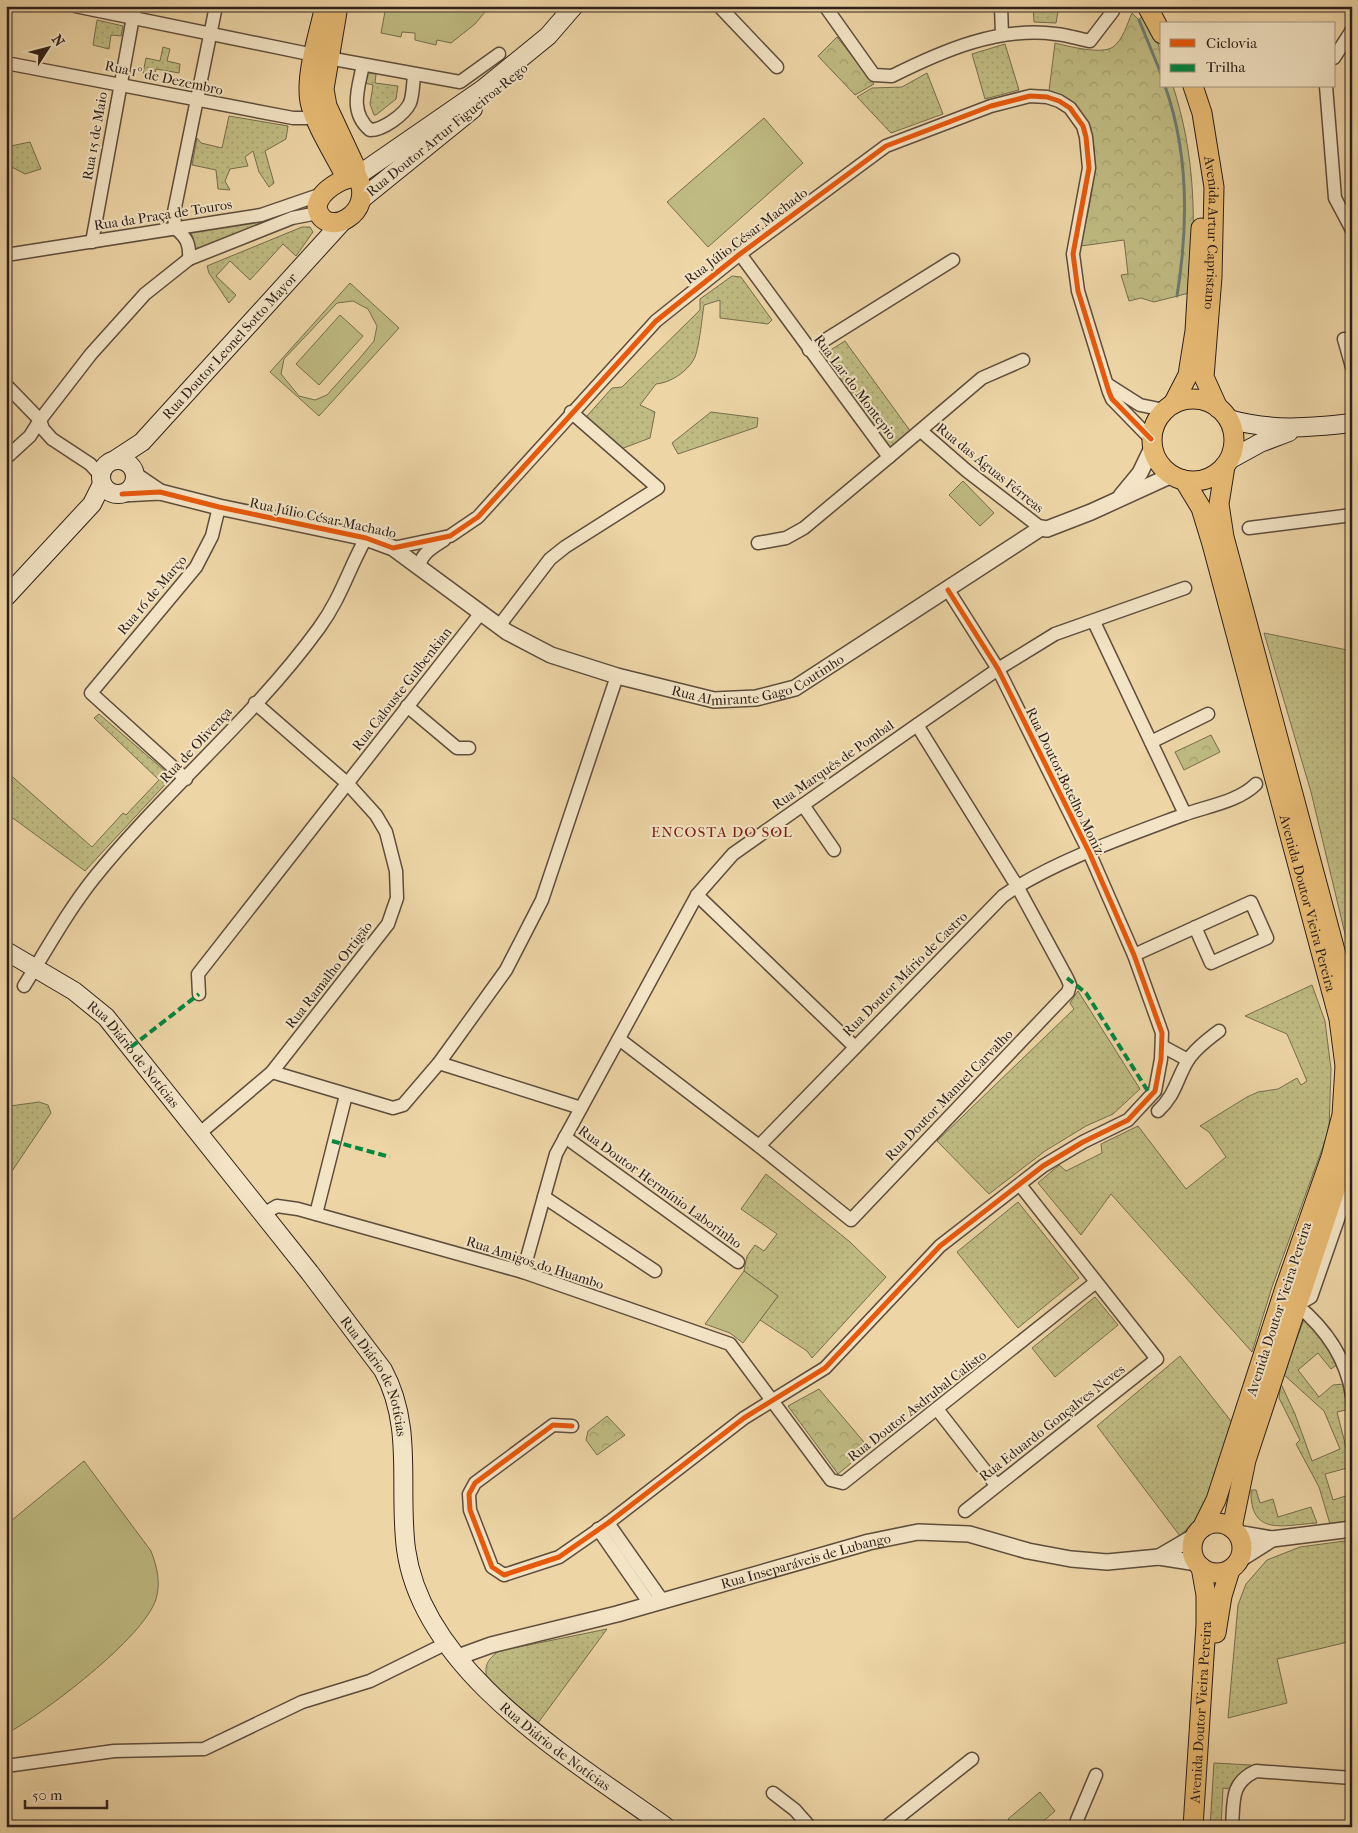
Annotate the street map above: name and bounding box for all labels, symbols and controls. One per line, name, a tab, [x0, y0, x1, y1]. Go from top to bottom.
north arrow	[22, 22, 72, 72]
legend	[1160, 22, 1336, 88]
text: N	[48, 31, 68, 50]
text: Ciclovia	[1206, 34, 1258, 52]
street label: Rua 1º de Dezembro	[103, 57, 225, 99]
text: Trilha	[1206, 58, 1246, 76]
street label: Rua Doutor Artur Figueiroa Rego	[363, 60, 531, 200]
street label: Rua 15 de Maio	[79, 91, 111, 181]
street label: Avenida Artur Capristano	[1200, 154, 1223, 310]
street label: Rua Júlio César Machado	[681, 184, 811, 288]
street label: Rua da Praça de Touros	[93, 196, 233, 234]
street label: Rua Doutor Leonel Sotto Mayor	[159, 269, 300, 423]
street label: Rua Lar do Montepio	[810, 331, 900, 443]
street label: Rua das Águas Férreas	[933, 419, 1048, 517]
street label: Rua Júlio César Machado	[248, 494, 398, 542]
street label: Rua 16 de Março	[114, 552, 190, 638]
street label: Rua Calouste Gulbenkian	[349, 624, 455, 754]
street label: Rua Almirante Gago Coutinho	[670, 650, 847, 709]
street label: Rua de Olivença	[156, 703, 236, 787]
street label: Rua Doutor Botelho Moniz	[1022, 705, 1108, 857]
street label: Rua Marquês de Pombal	[769, 716, 897, 813]
street label: Avenida Doutor Vieira Pereira	[1276, 812, 1340, 994]
district label: ENCOSTA DO SOL	[651, 823, 793, 841]
street label: Rua Doutor Mário de Castro	[839, 908, 971, 1040]
street label: Rua Ramalho Ortigão	[282, 918, 376, 1032]
street label: Rua Diário de Notícias	[84, 997, 183, 1111]
street label: Rua Doutor Manuel Carvalho	[882, 1026, 1016, 1164]
street label: Rua Doutor Hermínio Laborinho	[575, 1122, 745, 1252]
street label: Avenida Doutor Vieira Pereira	[1242, 1219, 1315, 1399]
street label: Rua Amigos do Huambo	[464, 1233, 606, 1293]
street label: Rua Diário de Notícias	[337, 1313, 410, 1437]
street label: Rua Doutor Asdrubal Calisto	[844, 1347, 990, 1465]
street label: Rua Eduardo Gonçalves Neves	[976, 1361, 1128, 1485]
street label: Rua Inseparáveis de Lubango	[719, 1529, 892, 1592]
street label: Avenida Doutor Vieira Pereira	[1186, 1621, 1215, 1805]
street label: Rua Diário de Notícias	[496, 1698, 614, 1794]
scale bar	[25, 1778, 108, 1810]
text: 50 m	[32, 1786, 63, 1804]

